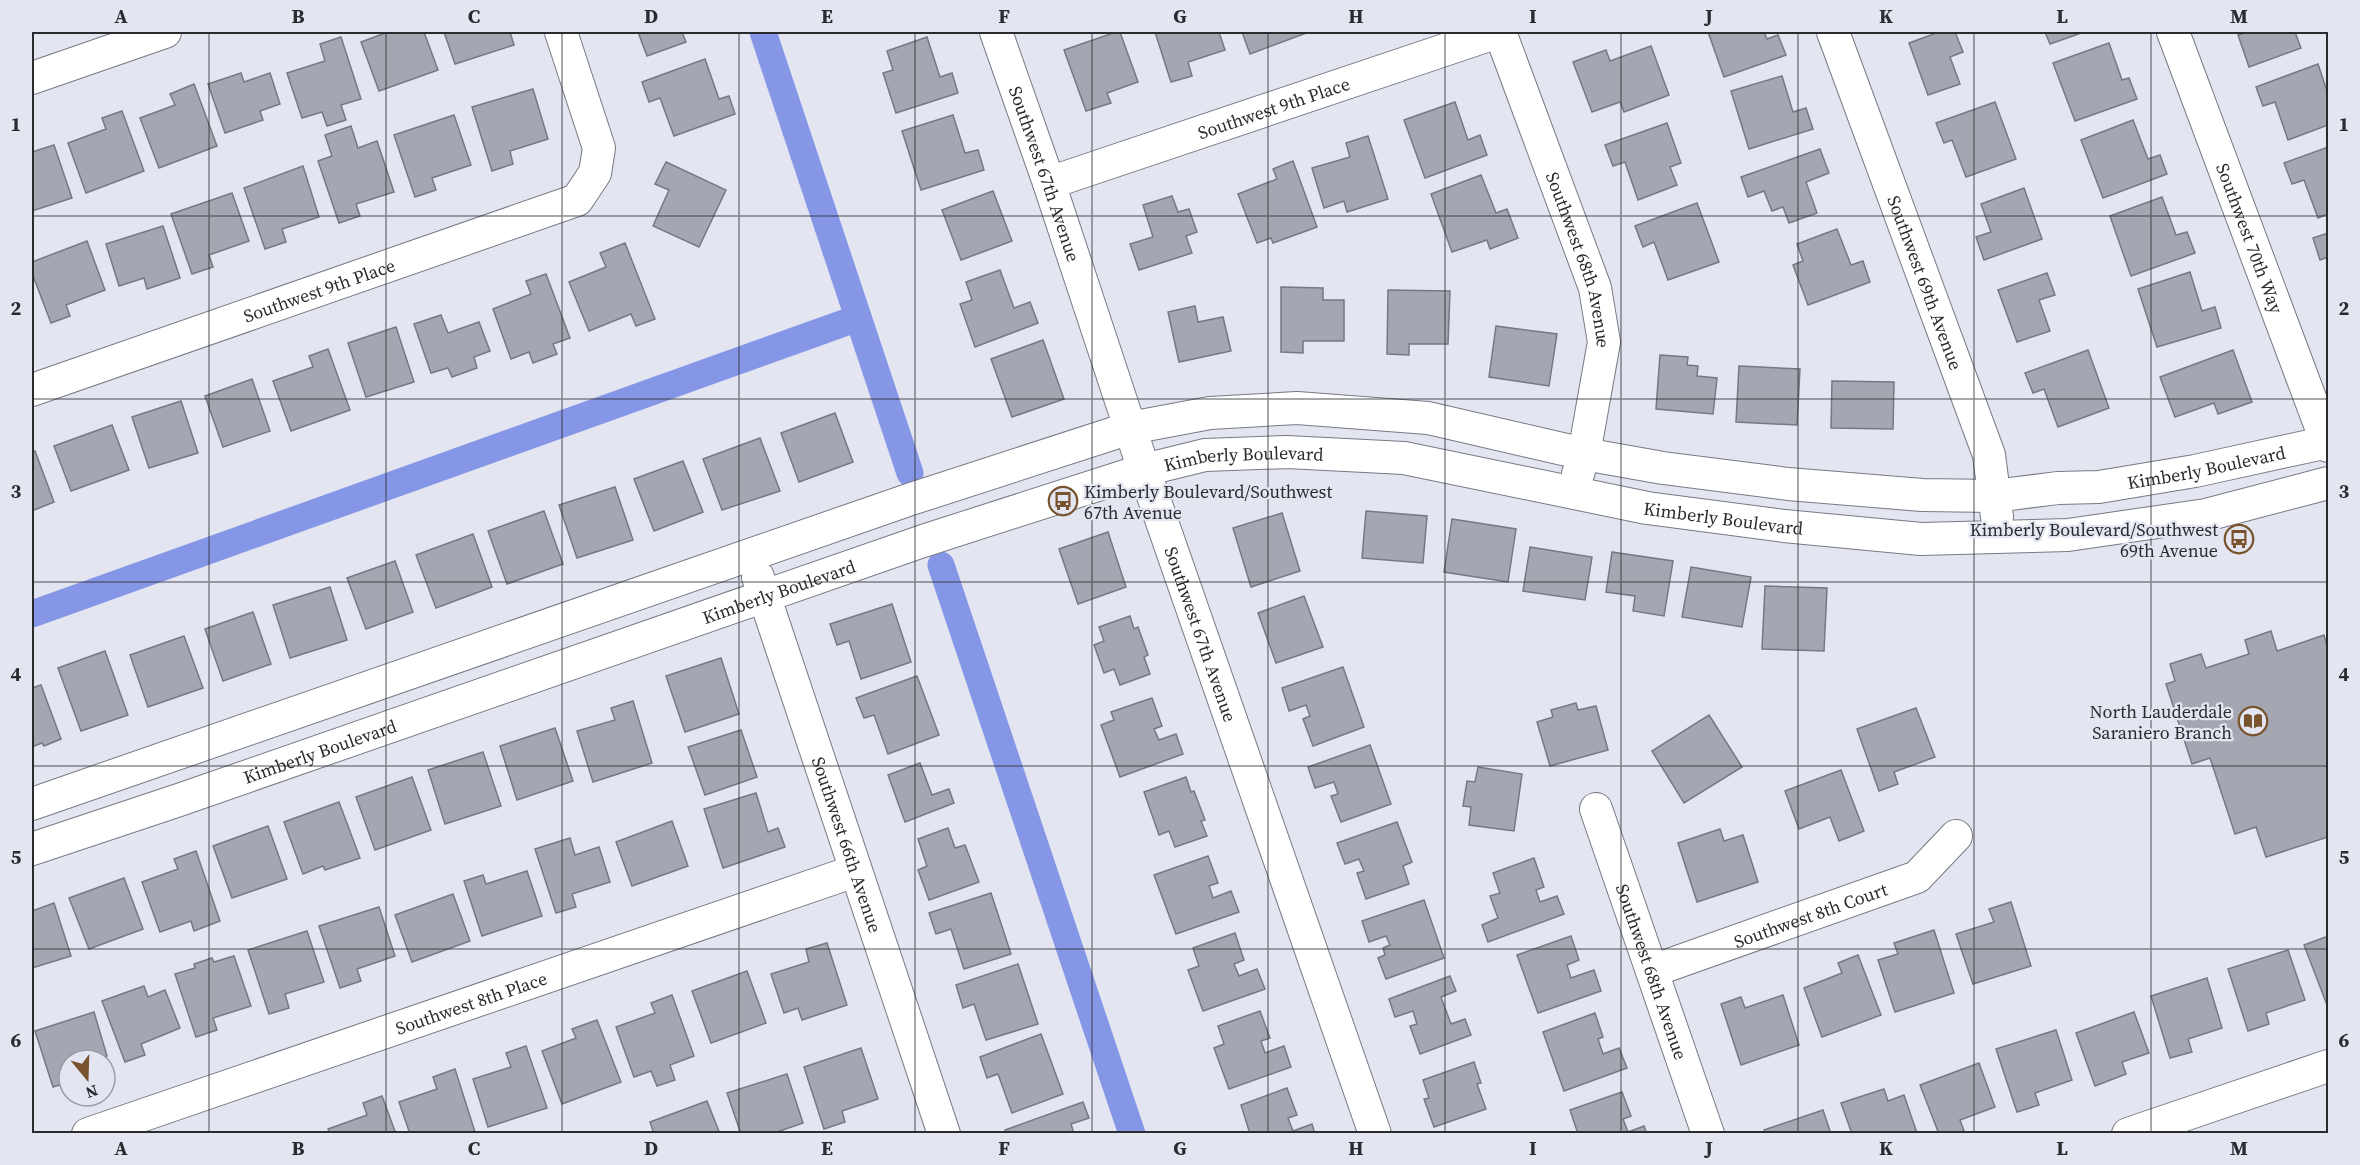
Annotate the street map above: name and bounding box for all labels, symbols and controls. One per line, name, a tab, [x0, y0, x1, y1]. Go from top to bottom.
text: A	[114, 2, 128, 30]
text: B	[291, 2, 305, 30]
text: C	[468, 2, 480, 30]
text: D	[644, 2, 658, 30]
text: E	[821, 2, 833, 30]
text: F	[998, 2, 1010, 30]
text: G	[1173, 2, 1187, 30]
text: H	[1348, 2, 1364, 30]
text: I	[1529, 2, 1537, 30]
text: J	[1703, 2, 1713, 30]
text: K	[1879, 2, 1893, 30]
text: L	[2056, 2, 2068, 30]
text: M	[2230, 2, 2248, 30]
street label: Southwest 9th Place	[1194, 70, 1353, 145]
street label: Southwest 67th Avenue	[1003, 83, 1087, 265]
text: 1	[11, 110, 21, 138]
text: 1	[2339, 110, 2349, 138]
street label: Southwest 70th Way	[2211, 159, 2290, 317]
street label: Southwest 68th Avenue	[1540, 168, 1617, 350]
street label: Southwest 69th Avenue	[1882, 192, 1969, 373]
street label: Southwest 9th Place	[240, 252, 398, 328]
text: 2	[11, 294, 22, 322]
text: 2	[2339, 294, 2350, 322]
street label: Kimberly Boulevard	[1161, 439, 1324, 477]
street label: Kimberly Boulevard	[2125, 439, 2288, 495]
text: 3	[11, 477, 22, 505]
text: 3	[2339, 477, 2350, 505]
place label: Kimberly Boulevard/Southwest 67th Avenue	[1084, 479, 1332, 525]
bus stop icon: Kimberly Boulevard/Southwest 67th Avenue	[1047, 485, 1079, 517]
street label: Kimberly Boulevard	[1642, 495, 1804, 540]
place label: Kimberly Boulevard/Southwest 69th Avenue	[1970, 517, 2218, 563]
bus stop icon: Kimberly Boulevard/Southwest 69th Avenue	[2223, 523, 2255, 555]
street label: Southwest 67th Avenue	[1159, 543, 1243, 725]
street label: Kimberly Boulevard	[699, 553, 859, 629]
text: 4	[11, 660, 22, 688]
text: 4	[2339, 660, 2350, 688]
place label: North Lauderdale Saraniero Branch	[2090, 699, 2232, 745]
library icon: North Lauderdale Saraniero Branch	[2237, 705, 2269, 737]
street label: Kimberly Boulevard	[240, 713, 400, 789]
street label: Southwest 66th Avenue	[806, 753, 888, 936]
text: 5	[11, 843, 22, 871]
text: 5	[2339, 843, 2350, 871]
street label: Southwest 8th Court	[1730, 876, 1891, 954]
street label: Southwest 68th Avenue	[1610, 881, 1694, 1063]
street label: Southwest 8th Place	[392, 965, 550, 1040]
text: 6	[11, 1026, 22, 1054]
text: 6	[2339, 1026, 2350, 1054]
north arrow	[57, 1048, 117, 1108]
text: N	[82, 1080, 101, 1105]
text: A	[114, 1134, 128, 1162]
text: B	[291, 1134, 305, 1162]
text: C	[468, 1134, 480, 1162]
text: D	[644, 1134, 658, 1162]
text: E	[821, 1134, 833, 1162]
text: F	[998, 1134, 1010, 1162]
text: G	[1173, 1134, 1187, 1162]
text: H	[1348, 1134, 1364, 1162]
text: I	[1529, 1134, 1537, 1162]
text: J	[1703, 1134, 1713, 1162]
text: K	[1879, 1134, 1893, 1162]
text: L	[2056, 1134, 2068, 1162]
text: M	[2230, 1134, 2248, 1162]

